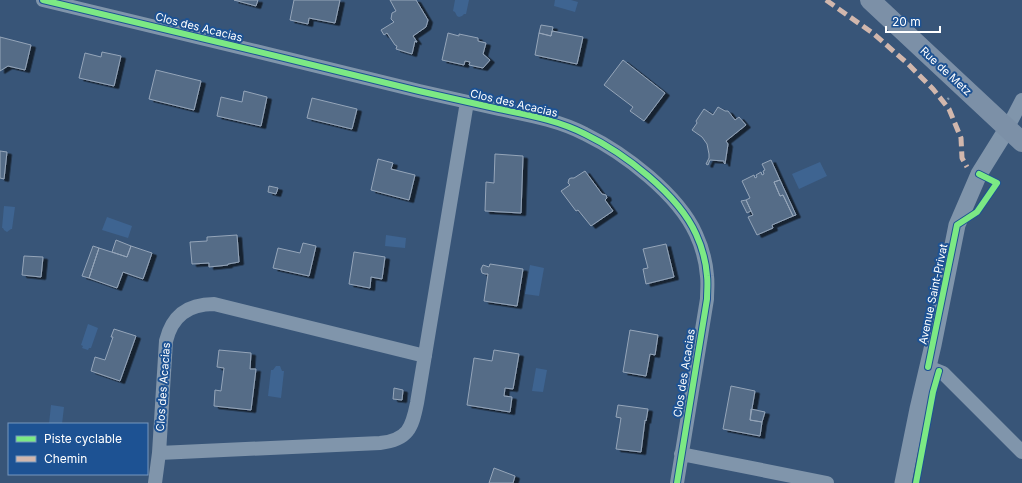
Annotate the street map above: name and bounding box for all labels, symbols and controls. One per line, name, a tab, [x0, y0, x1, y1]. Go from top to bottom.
scale bar	[886, 8, 940, 34]
street label: Clos des Acacias	[154, 9, 244, 45]
text: 20 m	[892, 14, 921, 29]
street label: Rue de Metz	[917, 44, 975, 98]
street label: Clos des Acacias	[469, 86, 559, 120]
street label: Avenue Saint-Privat	[915, 242, 951, 346]
street label: Clos des Acacias	[670, 328, 698, 418]
street label: Clos des Acacias	[153, 342, 173, 432]
legend	[8, 423, 148, 475]
text: Piste cyclable	[44, 431, 122, 446]
text: Chemin	[44, 451, 87, 466]

